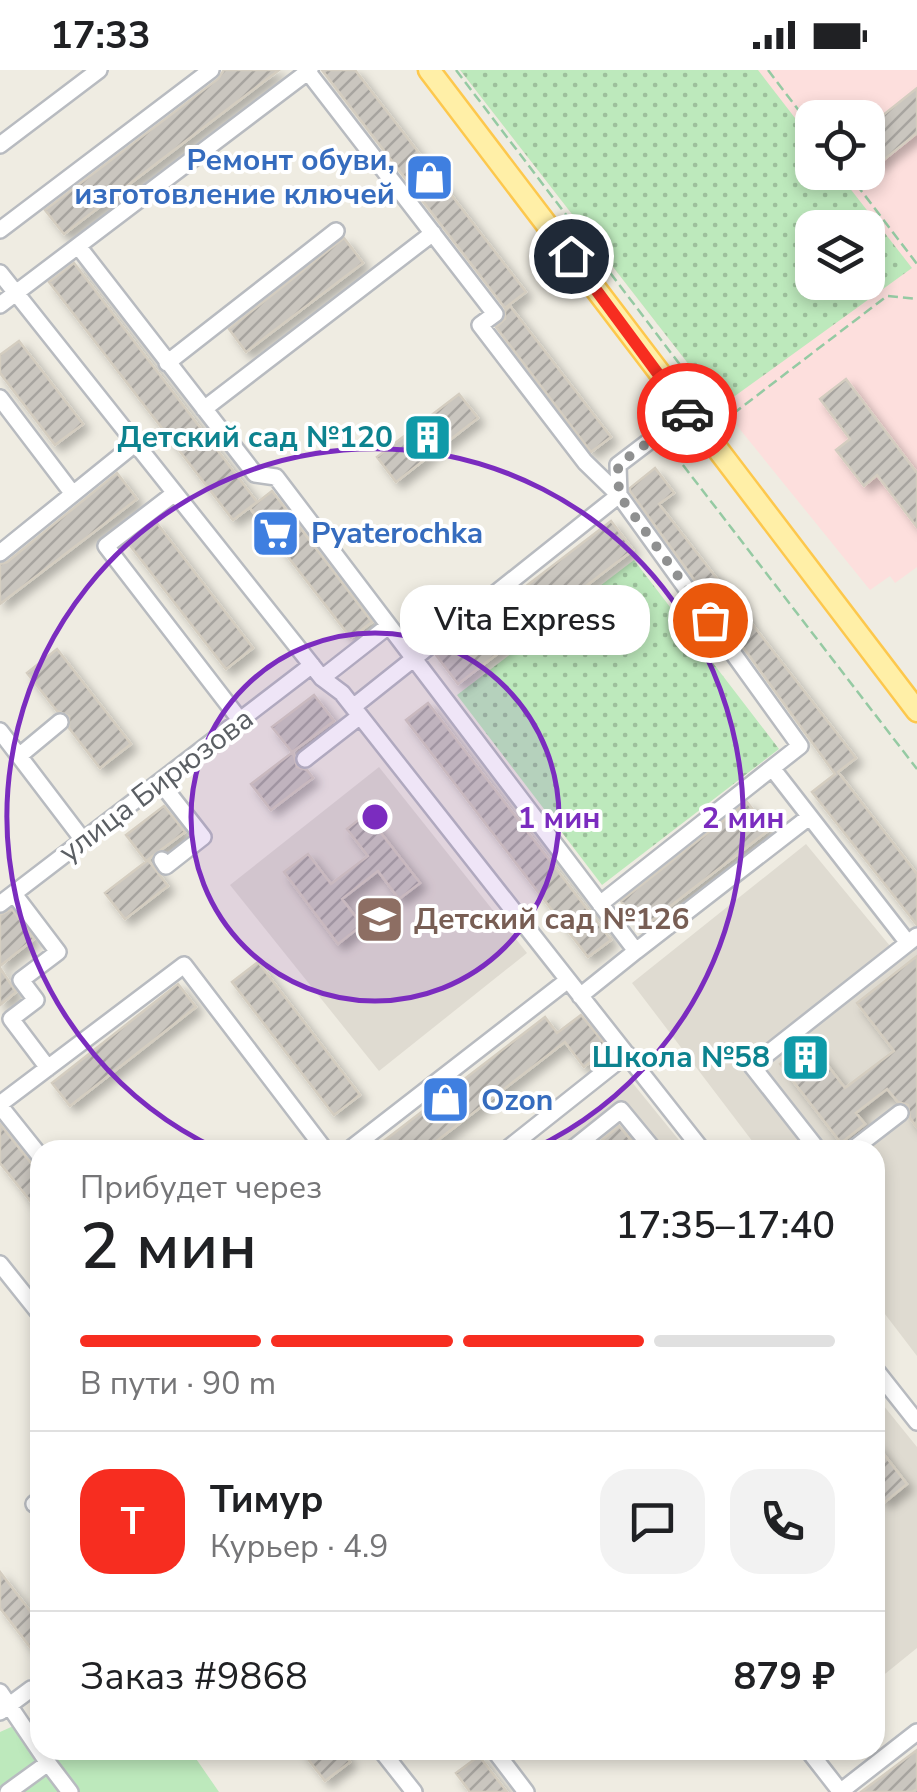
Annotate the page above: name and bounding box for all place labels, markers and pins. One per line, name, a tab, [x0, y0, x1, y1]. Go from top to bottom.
place label: Ремонт обуви, изготовление ключей	[74, 140, 395, 215]
shop icon: Ремонт обуви, изготовление ключей	[404, 151, 456, 203]
pin	[529, 214, 614, 299]
building icon: Детский сад №120	[402, 411, 454, 463]
place label: Детский сад №120	[117, 417, 393, 458]
supermarket icon: Pyaterochka	[250, 507, 302, 559]
place label: Pyaterochka	[311, 513, 483, 554]
pin	[668, 578, 753, 663]
callout: Vita Express	[400, 585, 650, 655]
centre of rings	[357, 799, 393, 835]
school or university icon: Детский сад №126	[353, 893, 405, 945]
place label: Детский сад №126	[414, 899, 690, 940]
building icon: Школа №58	[779, 1031, 831, 1083]
place label: Школа №58	[592, 1037, 770, 1078]
shop icon: Ozon	[420, 1074, 472, 1126]
place label: Ozon	[481, 1080, 553, 1121]

